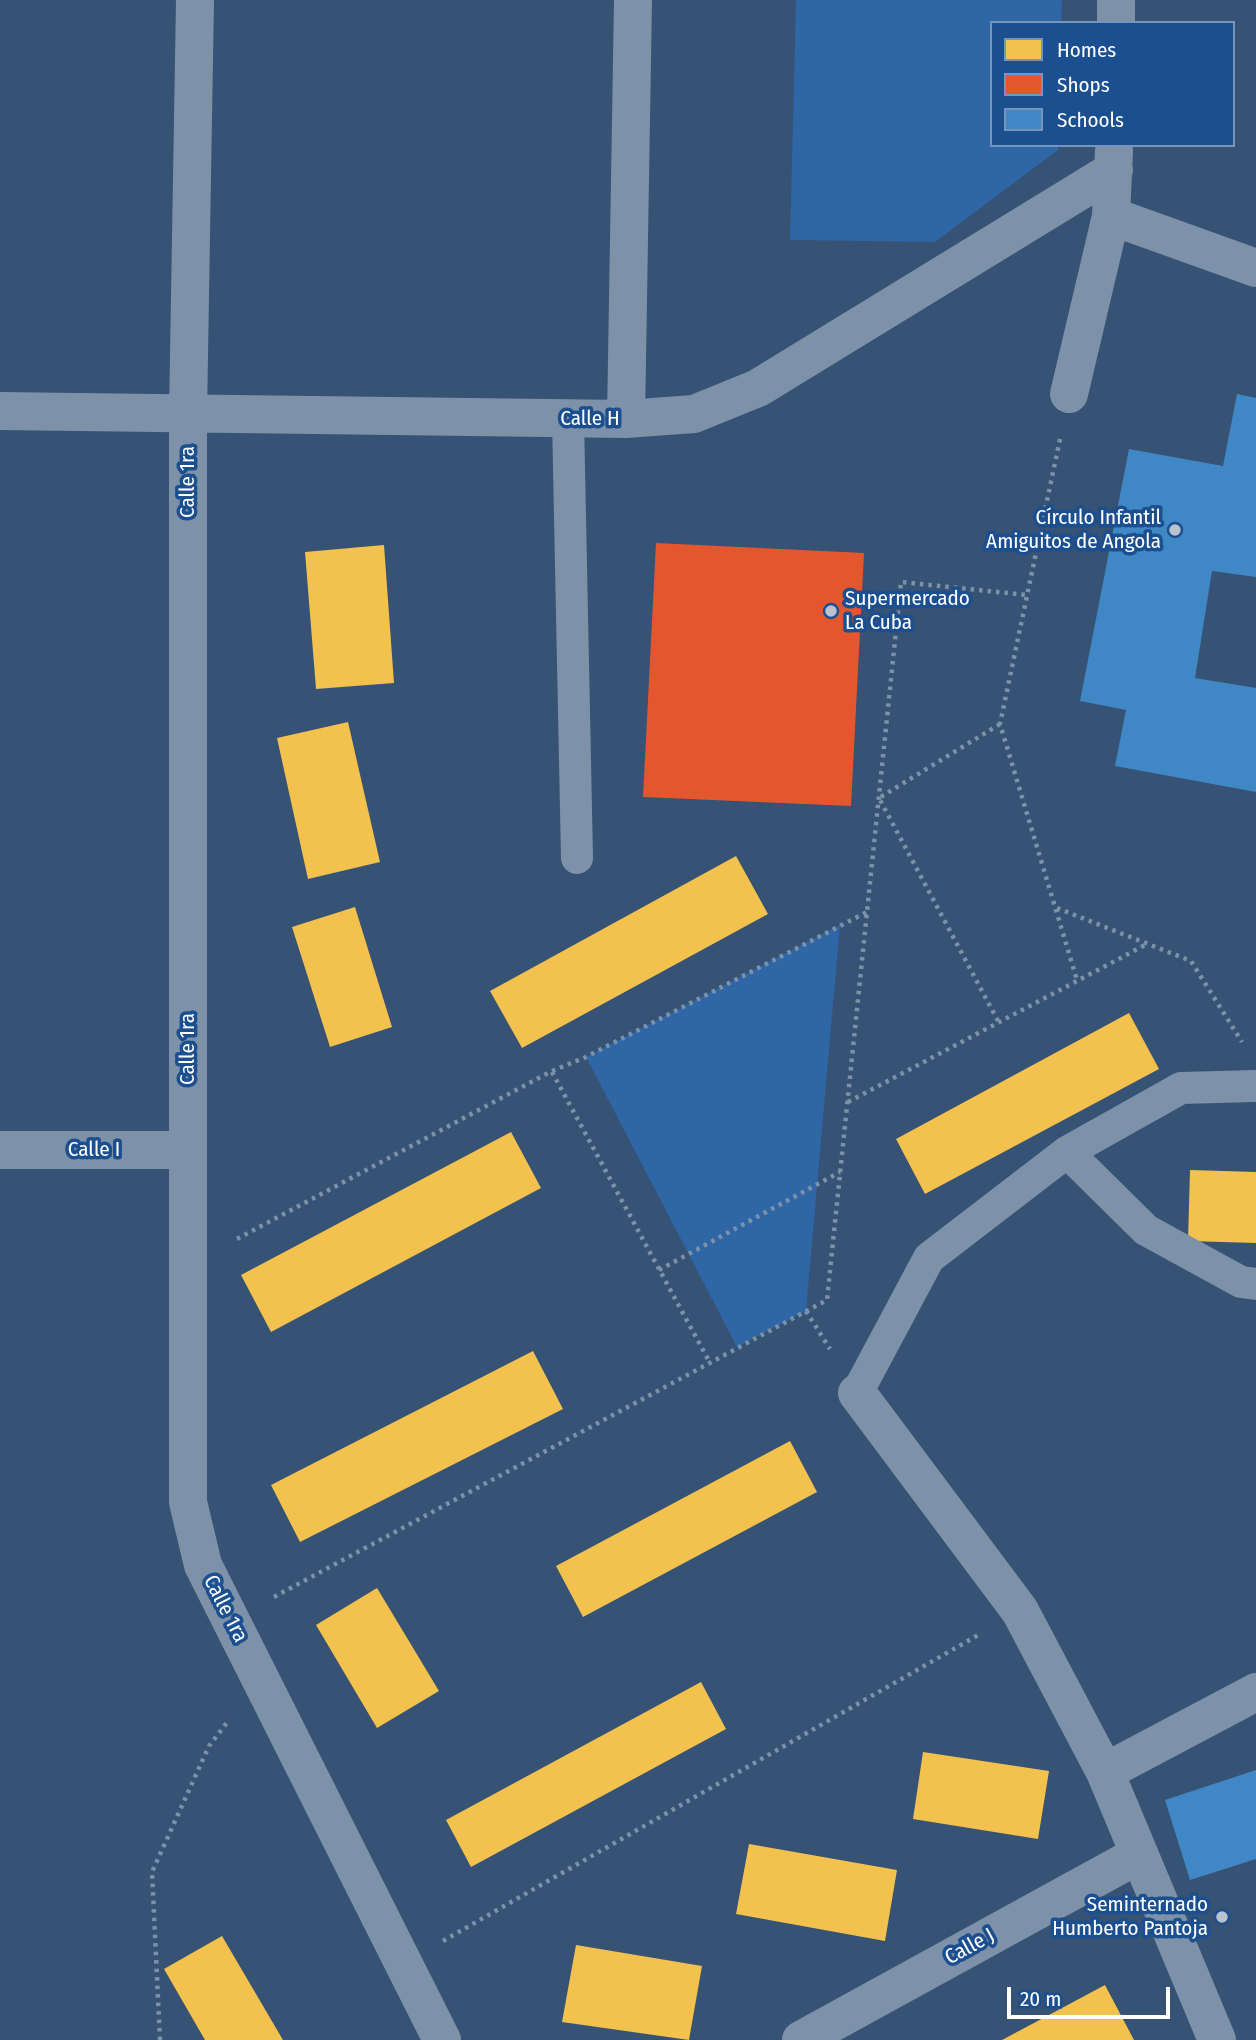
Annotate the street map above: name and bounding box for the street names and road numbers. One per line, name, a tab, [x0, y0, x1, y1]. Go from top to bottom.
street label: Calle H	[560, 406, 620, 432]
street label: Calle 1ra	[175, 446, 201, 518]
street label: Calle 1ra	[175, 1013, 201, 1085]
street label: Calle I	[68, 1137, 120, 1163]
street label: Calle 1ra	[197, 1571, 253, 1647]
street label: Calle J	[941, 1923, 999, 1971]

